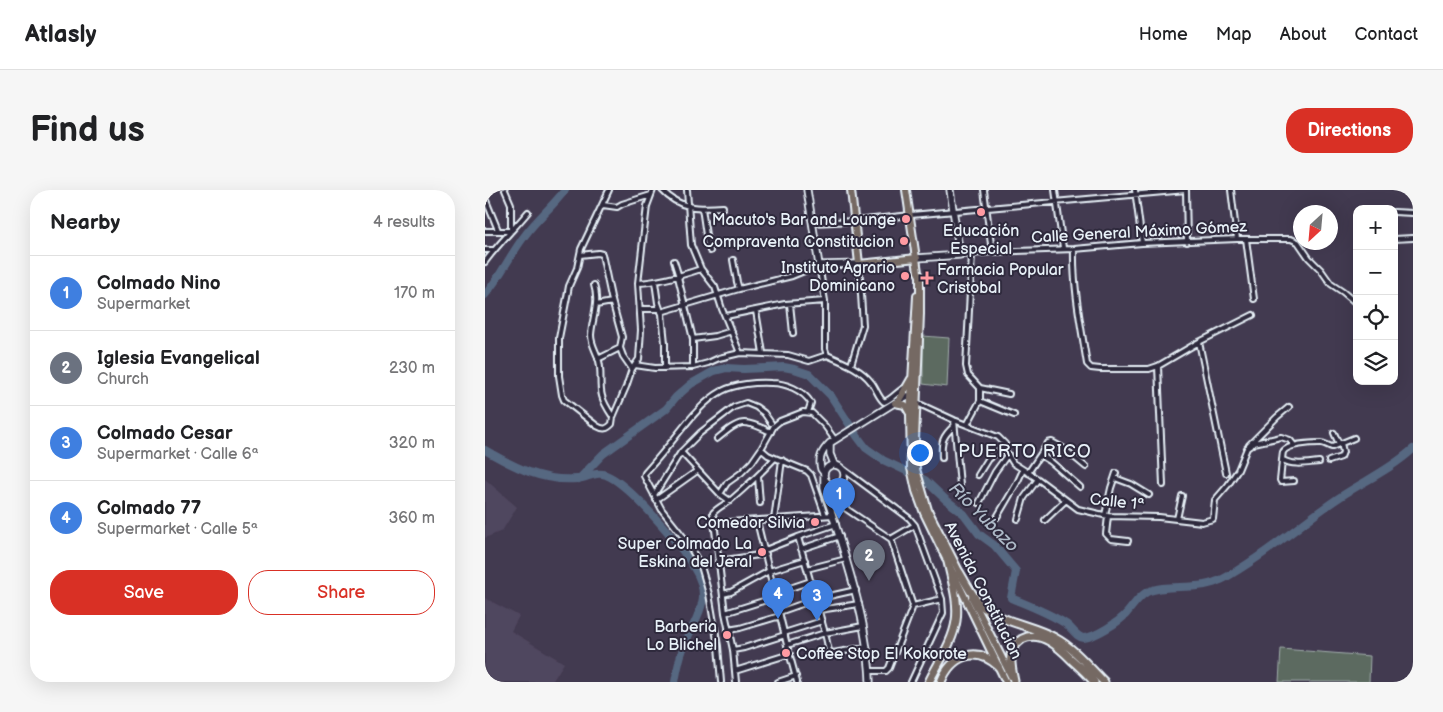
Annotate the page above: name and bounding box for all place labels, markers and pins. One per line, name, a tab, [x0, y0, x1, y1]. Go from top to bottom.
marker: Educación Especial	[975, 206, 987, 218]
place label: Macuto's Bar and Lounge	[712, 211, 897, 230]
marker: Macuto's Bar and Lounge	[900, 213, 912, 225]
place label: Educación Especial	[943, 222, 1019, 259]
place label: Compraventa Constitucion	[703, 233, 894, 252]
marker: Compraventa Constitucion	[898, 235, 910, 247]
place label: Instituto Agrario Dominicano	[781, 259, 895, 296]
place label: Farmacia Popular Cristobal	[937, 261, 1064, 298]
marker: Instituto Agrario Dominicano	[899, 270, 911, 282]
marker: Farmacia Popular Cristobal	[921, 272, 933, 284]
pin: 1	[823, 478, 855, 519]
place label: Comedor Silvia	[696, 514, 805, 533]
marker: Comedor Silvia	[809, 516, 821, 528]
place label: Super Colmado La Eskina del Jeral	[618, 535, 752, 572]
pin: 2	[853, 540, 885, 581]
marker: Super Colmado La Eskina del Jeral	[756, 546, 768, 558]
pin: 4	[762, 578, 794, 619]
pin: 3	[801, 580, 833, 621]
place label: Barberia Lo Blichel	[646, 618, 717, 655]
marker: Barberia Lo Blichel	[721, 629, 733, 641]
place label: Coffee Stop El Kokorote	[796, 645, 967, 664]
marker: Coffee Stop El Kokorote	[780, 647, 792, 659]

